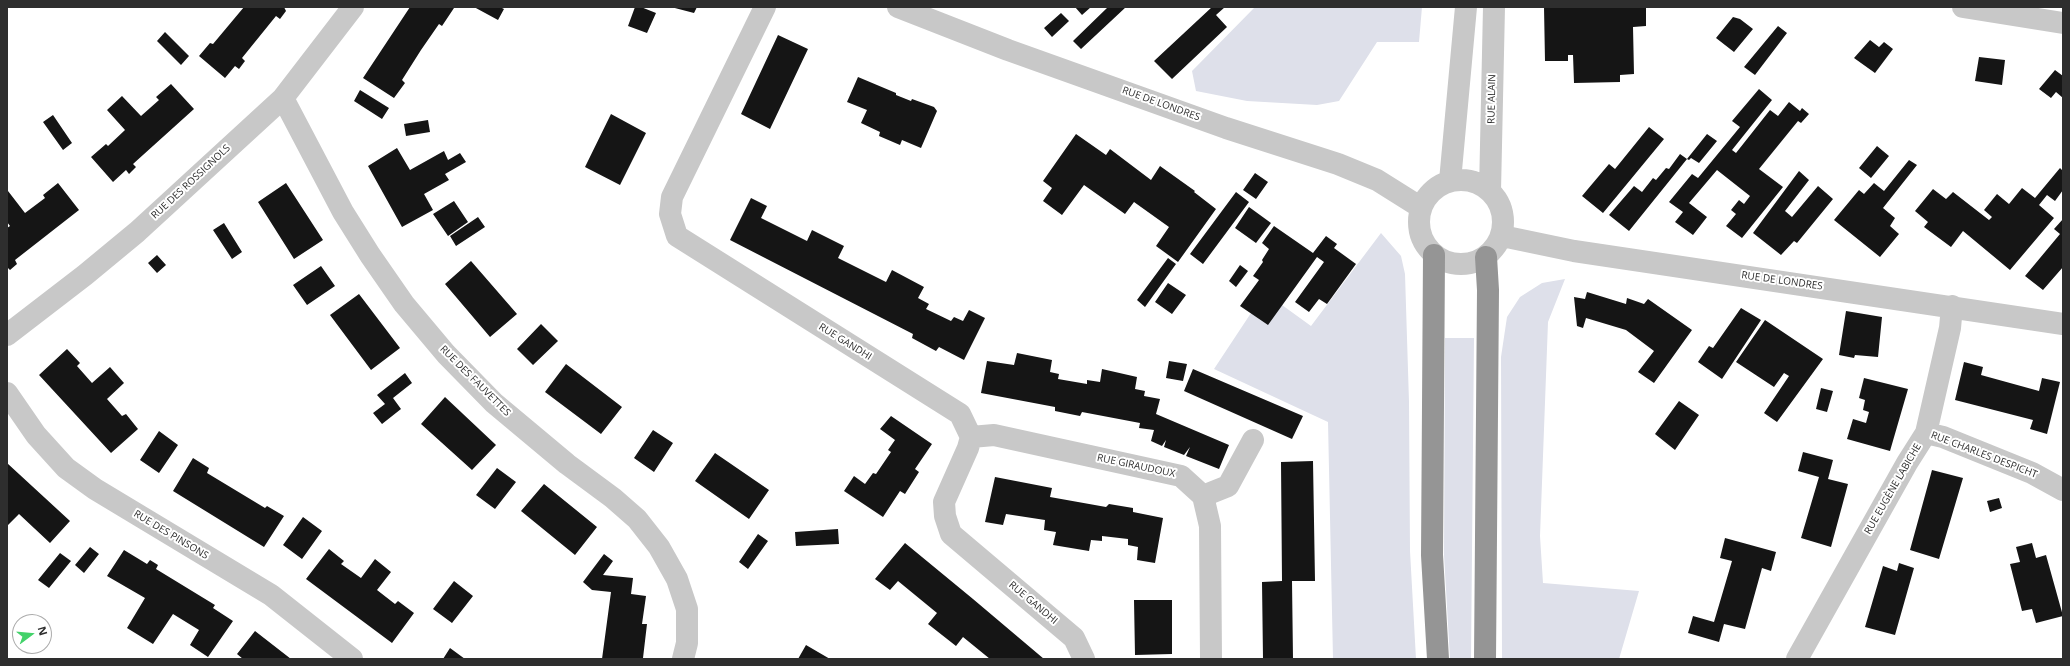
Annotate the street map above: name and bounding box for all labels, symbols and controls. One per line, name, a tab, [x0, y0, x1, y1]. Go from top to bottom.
street label: RUE ALAIN	[1486, 74, 1498, 124]
street label: RUE DE LONDRES	[1120, 84, 1202, 124]
street label: RUE DES ROSSIGNOLS	[149, 142, 233, 222]
street label: RUE DE LONDRES	[1741, 269, 1823, 293]
street label: RUE GANDHI	[816, 321, 874, 363]
street label: RUE DES FAUVETTES	[437, 343, 513, 419]
street label: RUE CHARLES DESPICHT	[1929, 429, 2039, 481]
street label: RUE EUGÈNE LABICHE	[1862, 441, 1924, 537]
street label: RUE GIRAUDOUX	[1096, 452, 1176, 480]
street label: RUE DES PINSONS	[131, 508, 211, 562]
street label: RUE GANDHI	[1006, 579, 1060, 627]
north arrow	[12, 614, 52, 654]
text: N	[35, 624, 51, 637]

